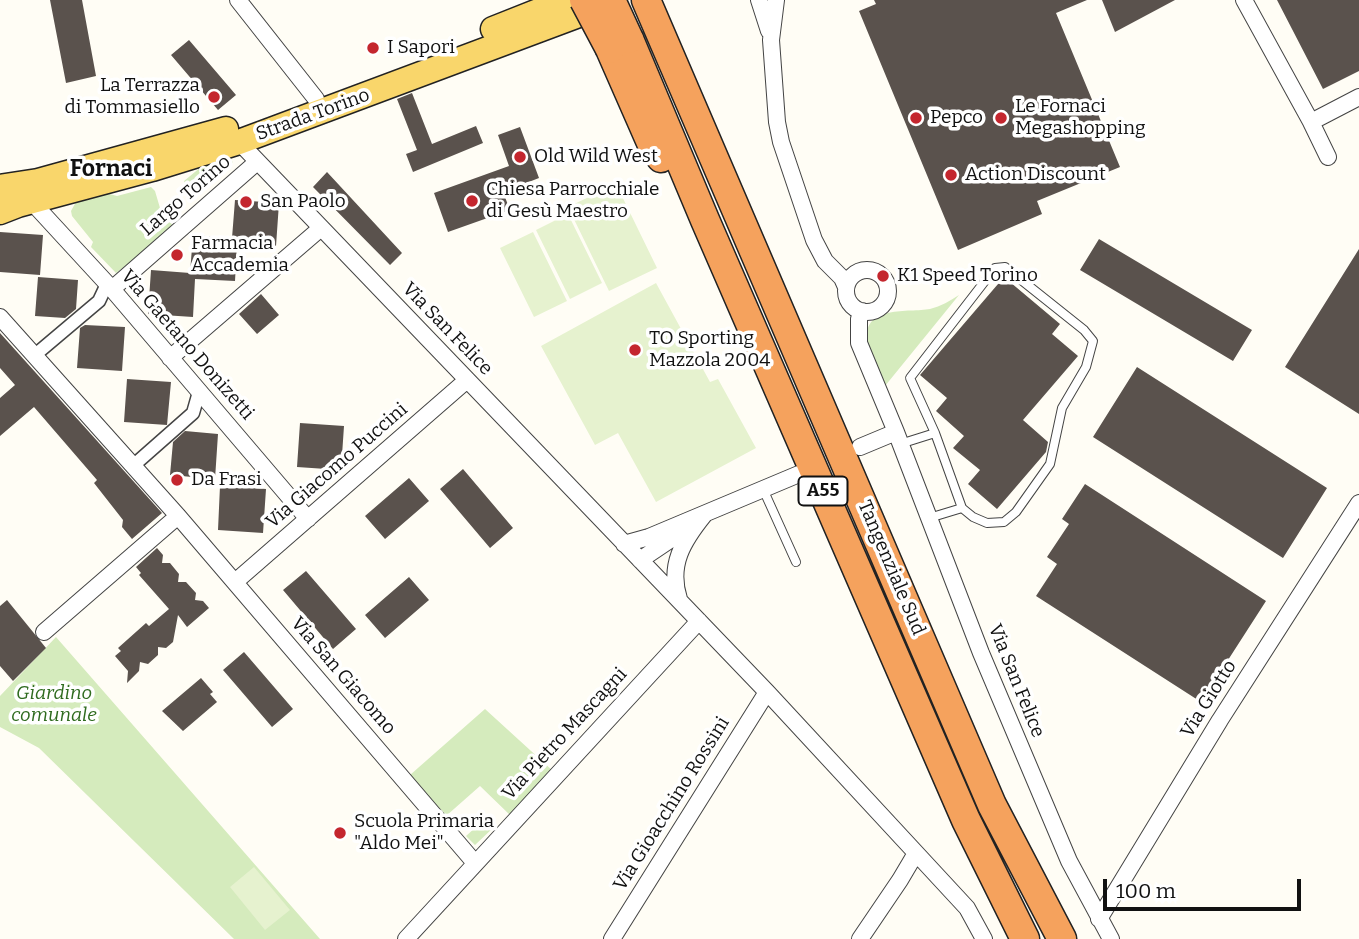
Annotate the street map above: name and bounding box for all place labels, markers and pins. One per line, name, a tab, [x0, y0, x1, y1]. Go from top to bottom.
place label: I Sapori	[387, 37, 455, 59]
marker: I Sapori	[365, 40, 381, 56]
place label: La Terrazza di Tommasiello	[65, 75, 200, 119]
marker: La Terrazza di Tommasiello	[206, 89, 222, 105]
place label: Le Fornaci Megashopping	[1015, 96, 1146, 140]
place label: Pepco	[930, 107, 983, 129]
marker: Pepco	[908, 110, 924, 126]
marker: Le Fornaci Megashopping	[993, 110, 1009, 126]
place label: Old Wild West	[534, 146, 658, 168]
marker: Old Wild West	[512, 149, 528, 165]
place label: Action Discount	[965, 164, 1106, 186]
marker: Action Discount	[943, 167, 959, 183]
place label: Chiesa Parrocchiale di Gesù Maestro	[486, 179, 659, 223]
place label: San Paolo	[260, 191, 346, 213]
marker: Chiesa Parrocchiale di Gesù Maestro	[464, 193, 480, 209]
marker: San Paolo	[238, 194, 254, 210]
place label: Farmacia Accademia	[191, 233, 289, 277]
marker: Farmacia Accademia	[169, 247, 185, 263]
place label: K1 Speed Torino	[897, 265, 1038, 287]
marker: K1 Speed Torino	[875, 268, 891, 284]
place label: TO Sporting Mazzola 2004	[649, 328, 770, 372]
marker: TO Sporting Mazzola 2004	[627, 342, 643, 358]
place label: Da Frasi	[191, 469, 262, 491]
marker: Da Frasi	[169, 472, 185, 488]
place label: Scuola Primaria "Aldo Mei"	[354, 811, 494, 855]
marker: Scuola Primaria "Aldo Mei"	[332, 825, 348, 841]

